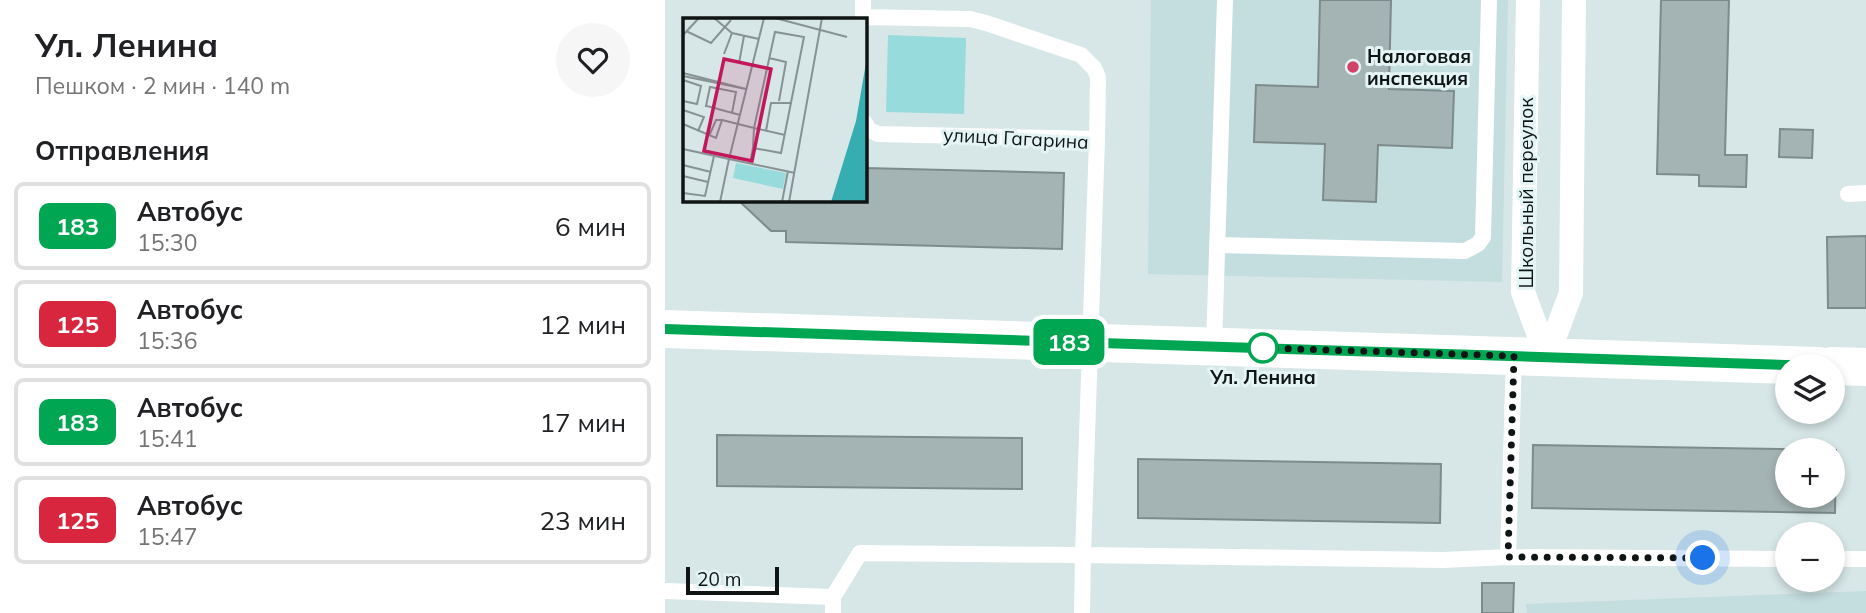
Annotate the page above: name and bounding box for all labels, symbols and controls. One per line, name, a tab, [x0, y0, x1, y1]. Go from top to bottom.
inset map	[683, 18, 866, 201]
button: heart	[556, 23, 630, 97]
text: Ул. Ленина	[35, 24, 218, 65]
place label: Налоговая инспекция	[1367, 44, 1471, 90]
marker: Налоговая инспекция	[1345, 59, 1361, 75]
text: Пешком · 2 мин · 140 m	[35, 71, 290, 100]
street label: Школьный переулок	[1514, 97, 1538, 288]
street label: улица Гагарина	[943, 122, 1089, 154]
text: Отправления	[35, 134, 209, 167]
text: Автобус	[137, 195, 243, 228]
text: 6 мин	[555, 210, 626, 243]
text: 183	[56, 211, 99, 241]
text: 15:30	[137, 228, 197, 257]
text: Автобус	[137, 293, 243, 326]
text: 12 мин	[539, 308, 626, 341]
text: 125	[56, 309, 99, 339]
line badge: 183	[1029, 319, 1109, 365]
text: 15:36	[137, 326, 197, 355]
text: 183	[1047, 327, 1091, 357]
marker: Ул. Ленина	[1248, 333, 1278, 363]
map controls	[1775, 354, 1845, 592]
button: layers	[1775, 354, 1845, 424]
place label: Ул. Ленина	[1209, 365, 1316, 389]
text: Автобус	[137, 391, 243, 424]
text: 17 мин	[539, 406, 626, 439]
text: 183	[56, 407, 99, 437]
text: 15:41	[137, 424, 197, 453]
button: +	[1775, 438, 1845, 508]
text: Автобус	[137, 489, 243, 522]
text: 23 мин	[539, 504, 626, 537]
text: 125	[56, 505, 99, 535]
text: 15:47	[137, 522, 197, 551]
button: −	[1775, 522, 1845, 592]
your location	[1685, 540, 1720, 575]
scale bar	[686, 564, 779, 596]
text: 20 m	[697, 567, 741, 591]

